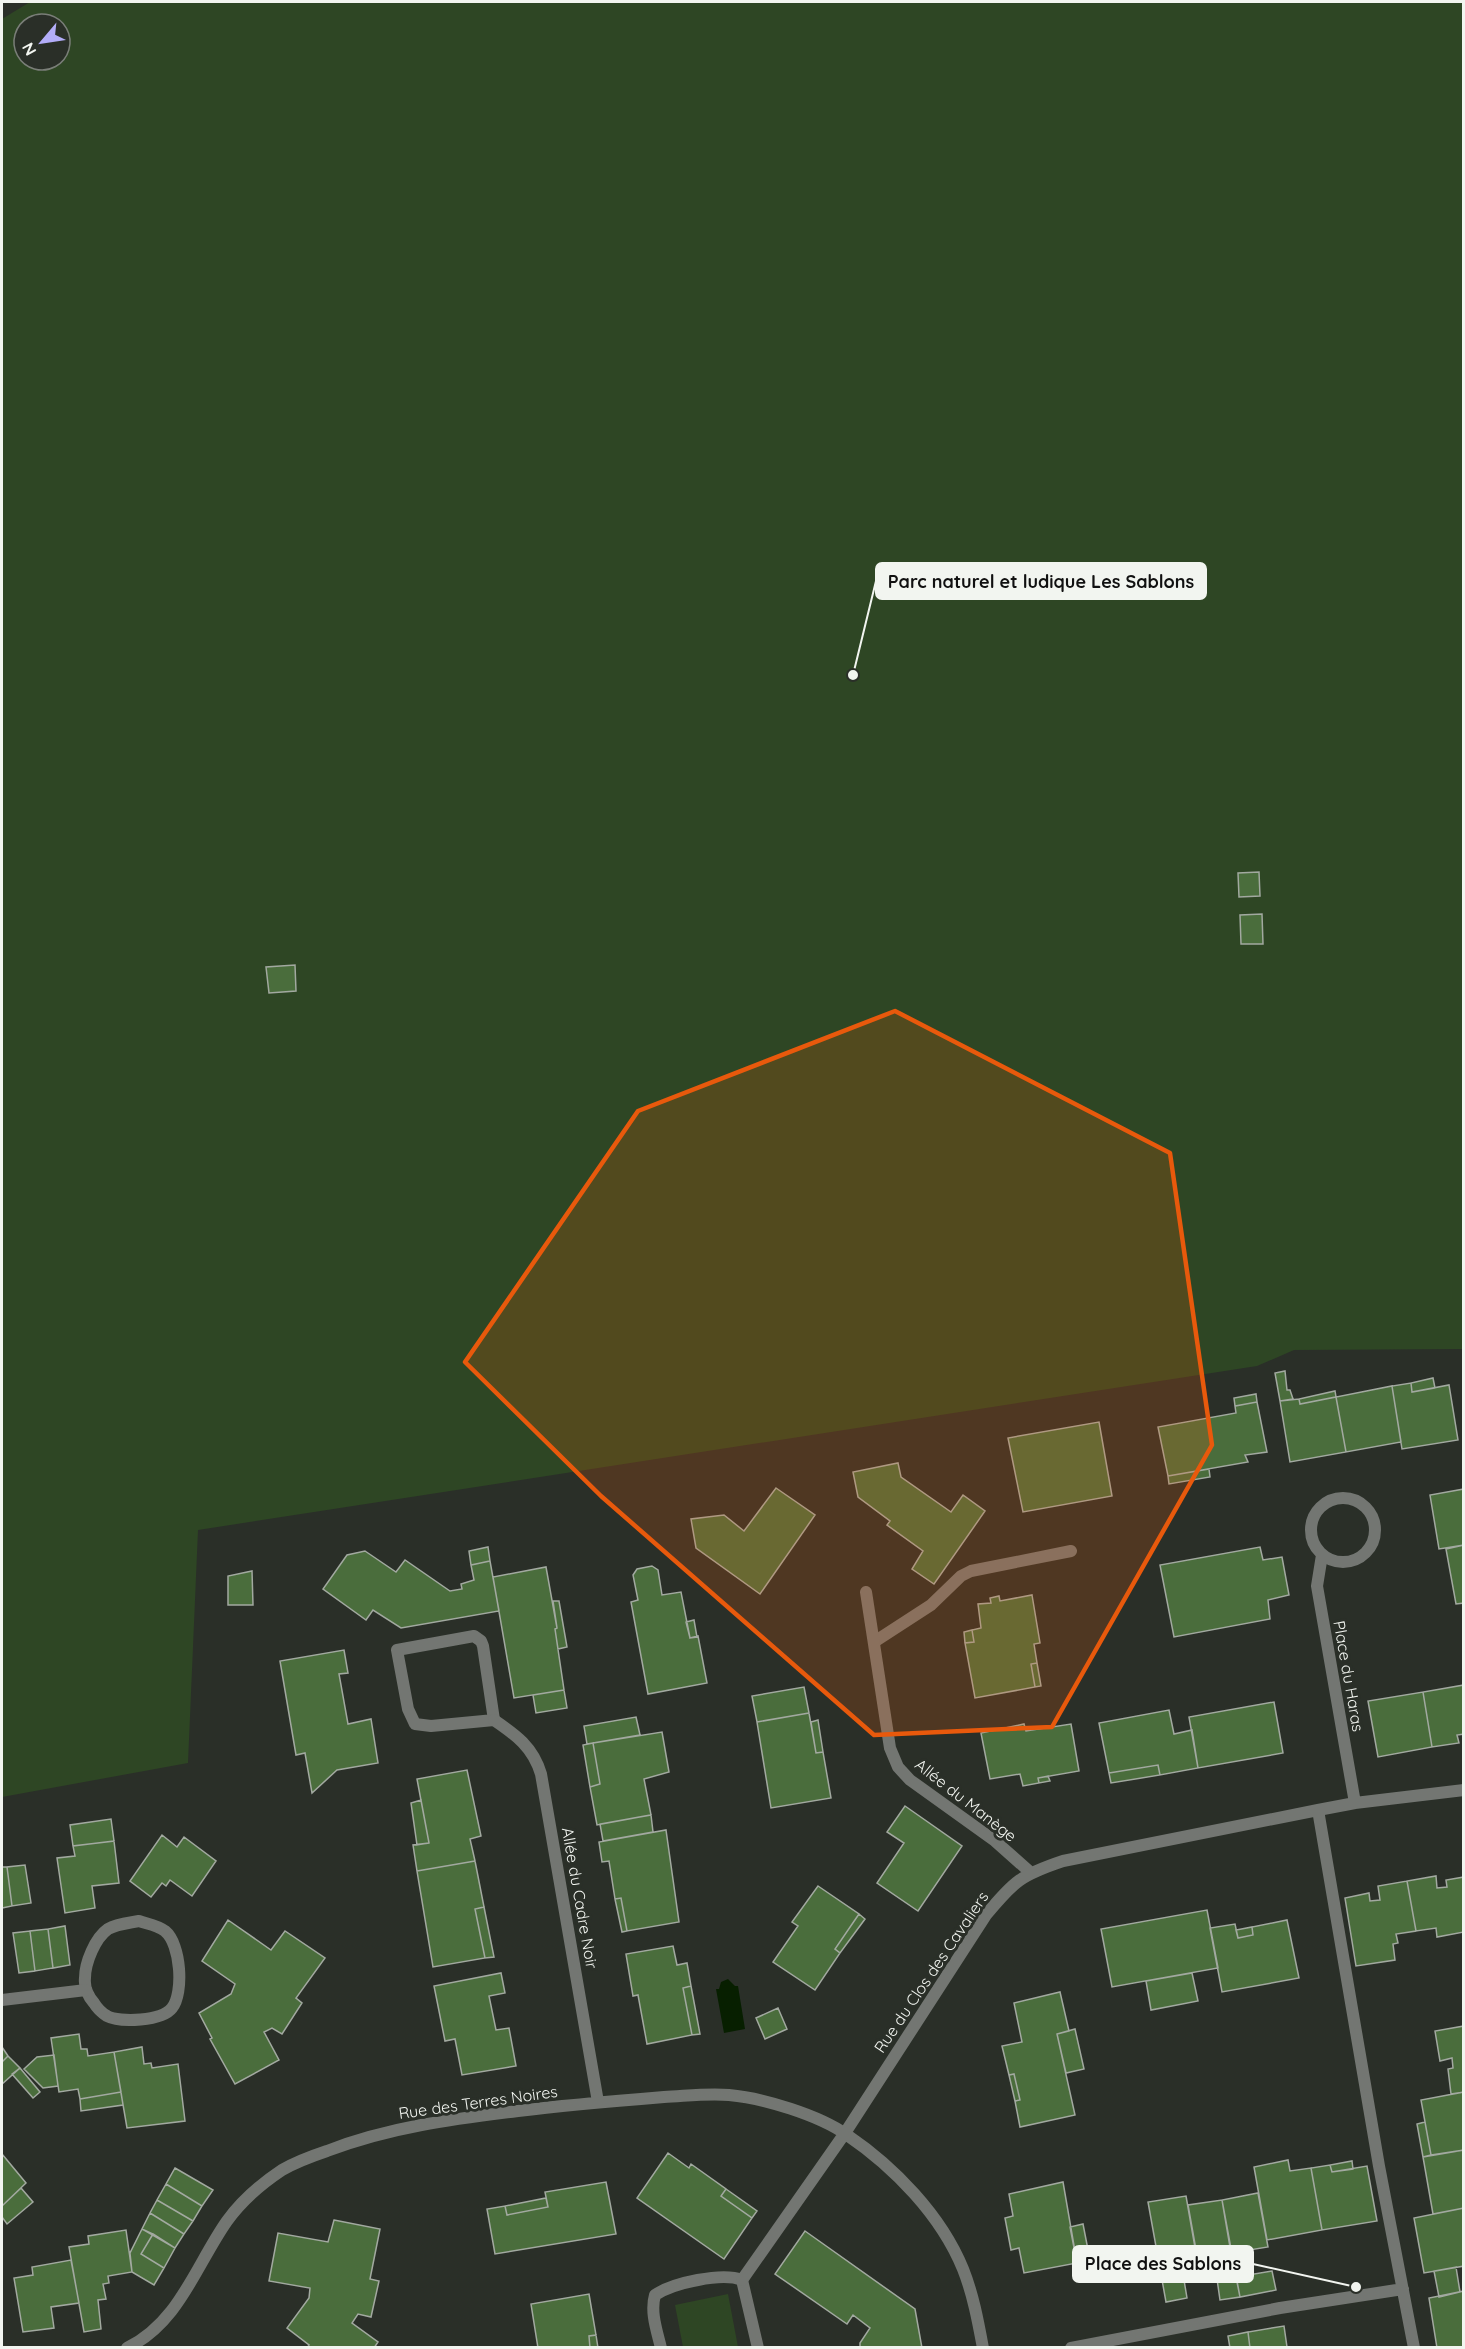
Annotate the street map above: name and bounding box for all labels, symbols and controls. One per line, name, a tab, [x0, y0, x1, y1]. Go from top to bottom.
north arrow	[12, 12, 72, 72]
text: N	[17, 39, 40, 59]
callout: Parc naturel et ludique Les Sablons	[876, 563, 1206, 599]
text: Parc naturel et ludique Les Sablons	[888, 570, 1194, 593]
street label: Place du Haras	[1329, 1619, 1369, 1733]
street label: Allée du Manège	[911, 1754, 1021, 1846]
street label: Allée du Cadre Noir	[558, 1826, 602, 1970]
street label: Rue du Clos des Cavaliers	[869, 1887, 993, 2057]
street label: Rue des Terres Noires	[397, 2081, 559, 2123]
callout: Place des Sablons	[1073, 2246, 1253, 2282]
text: Place des Sablons	[1085, 2252, 1241, 2275]

